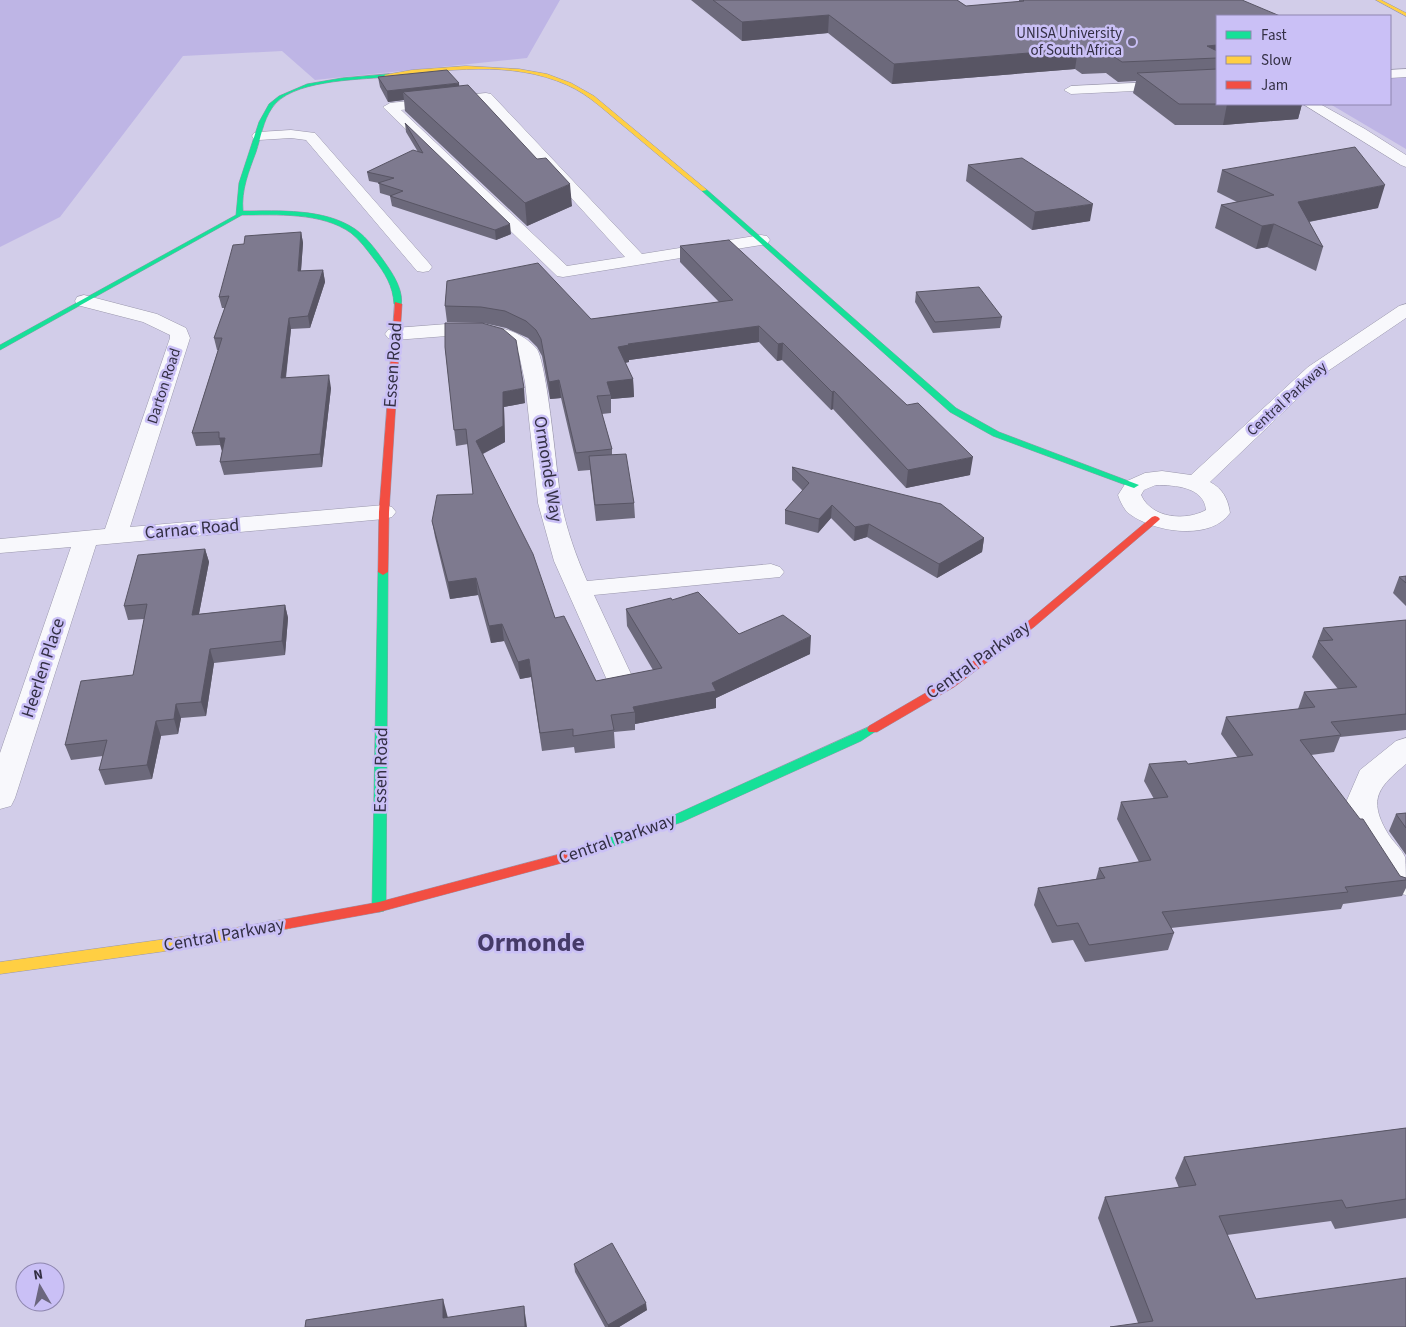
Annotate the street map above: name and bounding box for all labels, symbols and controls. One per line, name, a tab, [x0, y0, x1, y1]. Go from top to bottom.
legend	[1216, 15, 1391, 105]
place label: UNISA University of South Africa	[1016, 23, 1122, 61]
text: Fast	[1261, 25, 1287, 46]
marker: UNISA University of South Africa	[1126, 36, 1138, 48]
text: Slow	[1261, 50, 1292, 71]
text: Jam	[1261, 75, 1288, 96]
street label: Essen Road	[378, 321, 408, 409]
street label: Darton Road	[142, 345, 186, 427]
street label: Central Parkway	[1242, 357, 1332, 441]
street label: Ormonde Way	[527, 414, 569, 524]
street label: Carnac Road	[144, 512, 240, 546]
street label: Central Parkway	[921, 614, 1036, 705]
street label: Heerlen Place	[15, 615, 71, 721]
street label: Essen Road	[368, 727, 394, 813]
street label: Central Parkway	[555, 807, 679, 871]
street label: Central Parkway	[162, 912, 287, 958]
district label: Ormonde	[477, 924, 585, 961]
north arrow	[15, 1262, 65, 1312]
text: N	[32, 1265, 44, 1286]

